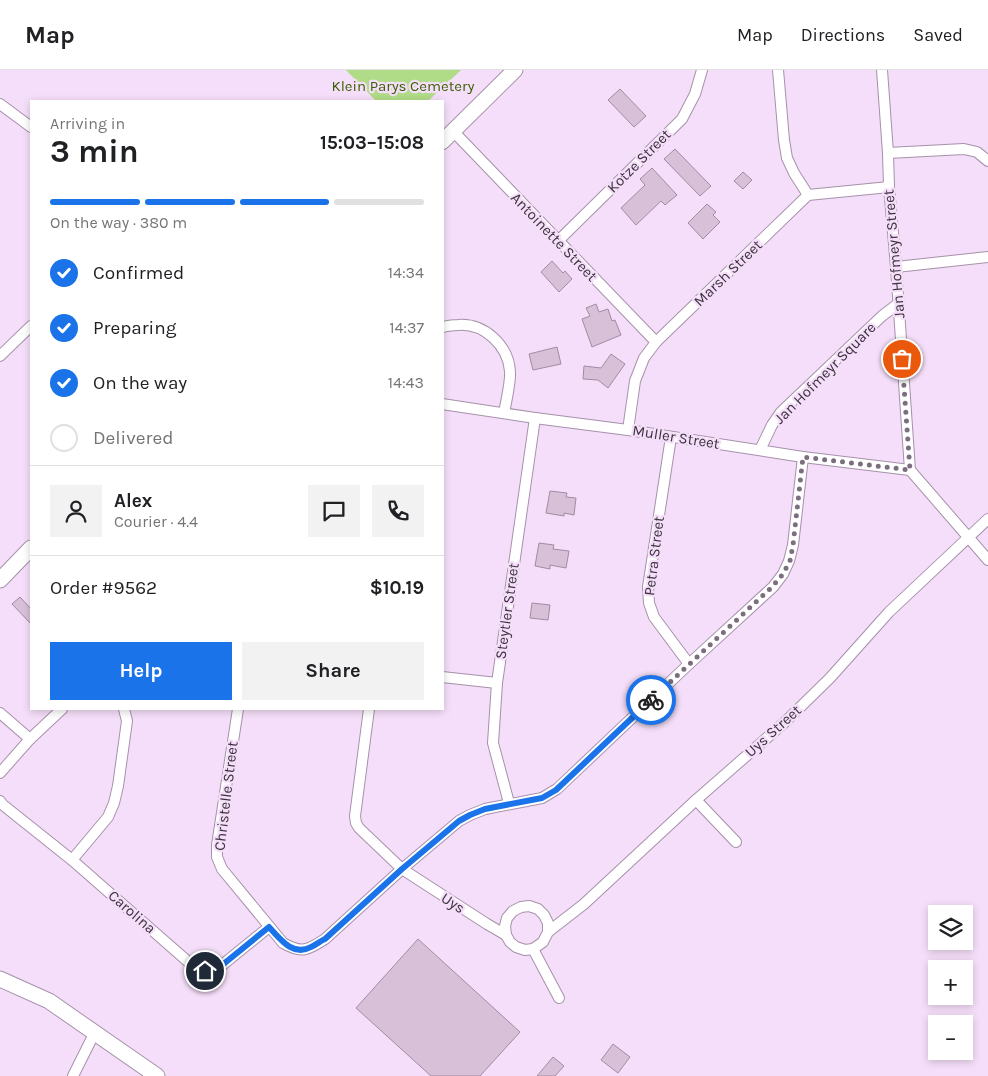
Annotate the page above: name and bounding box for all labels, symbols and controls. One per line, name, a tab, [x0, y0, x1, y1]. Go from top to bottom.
text: Map	[25, 21, 75, 49]
text: Map	[737, 24, 773, 46]
text: Directions	[801, 24, 885, 46]
text: Saved	[913, 24, 963, 46]
park label: Klein Parys Cemetery	[332, 77, 474, 95]
text: Arriving in	[50, 114, 125, 133]
street label: Kotze Street	[603, 125, 675, 197]
text: 15:03–15:08	[320, 132, 424, 154]
text: 3 min	[50, 133, 139, 170]
street label: Antoinette Street	[507, 189, 601, 285]
street label: Jan Hofmeyr Street	[879, 189, 909, 319]
text: On the way · 380 m	[50, 213, 187, 232]
street label: Marsh Street	[690, 236, 766, 310]
icon: check	[50, 259, 78, 287]
text: Confirmed	[93, 262, 184, 284]
text: 14:34	[388, 263, 424, 282]
icon: check	[50, 314, 78, 342]
text: Preparing	[93, 317, 176, 339]
text: 14:37	[389, 318, 424, 337]
street label: Jan Hofmeyr Square	[770, 318, 880, 428]
pin	[881, 338, 923, 380]
icon: bag	[888, 345, 916, 373]
icon: check	[50, 369, 78, 397]
text: On the way	[93, 372, 187, 394]
text: 14:43	[388, 373, 424, 392]
street label: Muller Street	[631, 421, 721, 453]
text: Delivered	[93, 427, 173, 449]
button: person	[50, 485, 102, 537]
button: chat	[308, 485, 360, 537]
button: phone	[372, 485, 424, 537]
text: Alex	[114, 490, 152, 512]
text: Courier · 4.4	[114, 512, 198, 531]
street label: Petra Street	[640, 515, 668, 597]
street label: Steytler Street	[491, 561, 523, 660]
text: Order #9562	[50, 577, 157, 599]
text: $10.19	[370, 577, 424, 599]
button: Help	[50, 642, 232, 700]
button: Share	[242, 642, 424, 700]
courier	[626, 675, 676, 725]
icon: bike	[637, 686, 665, 714]
street label: Uys Street	[741, 701, 805, 761]
street label: Christelle Street	[210, 740, 242, 852]
street label: Carolina	[105, 886, 159, 938]
street label: Uys	[438, 889, 468, 917]
map controls	[928, 905, 973, 1060]
button: layers	[928, 905, 973, 950]
pin	[184, 950, 226, 992]
icon: home	[191, 957, 219, 985]
button: +	[928, 960, 973, 1005]
button: −	[928, 1015, 973, 1060]

